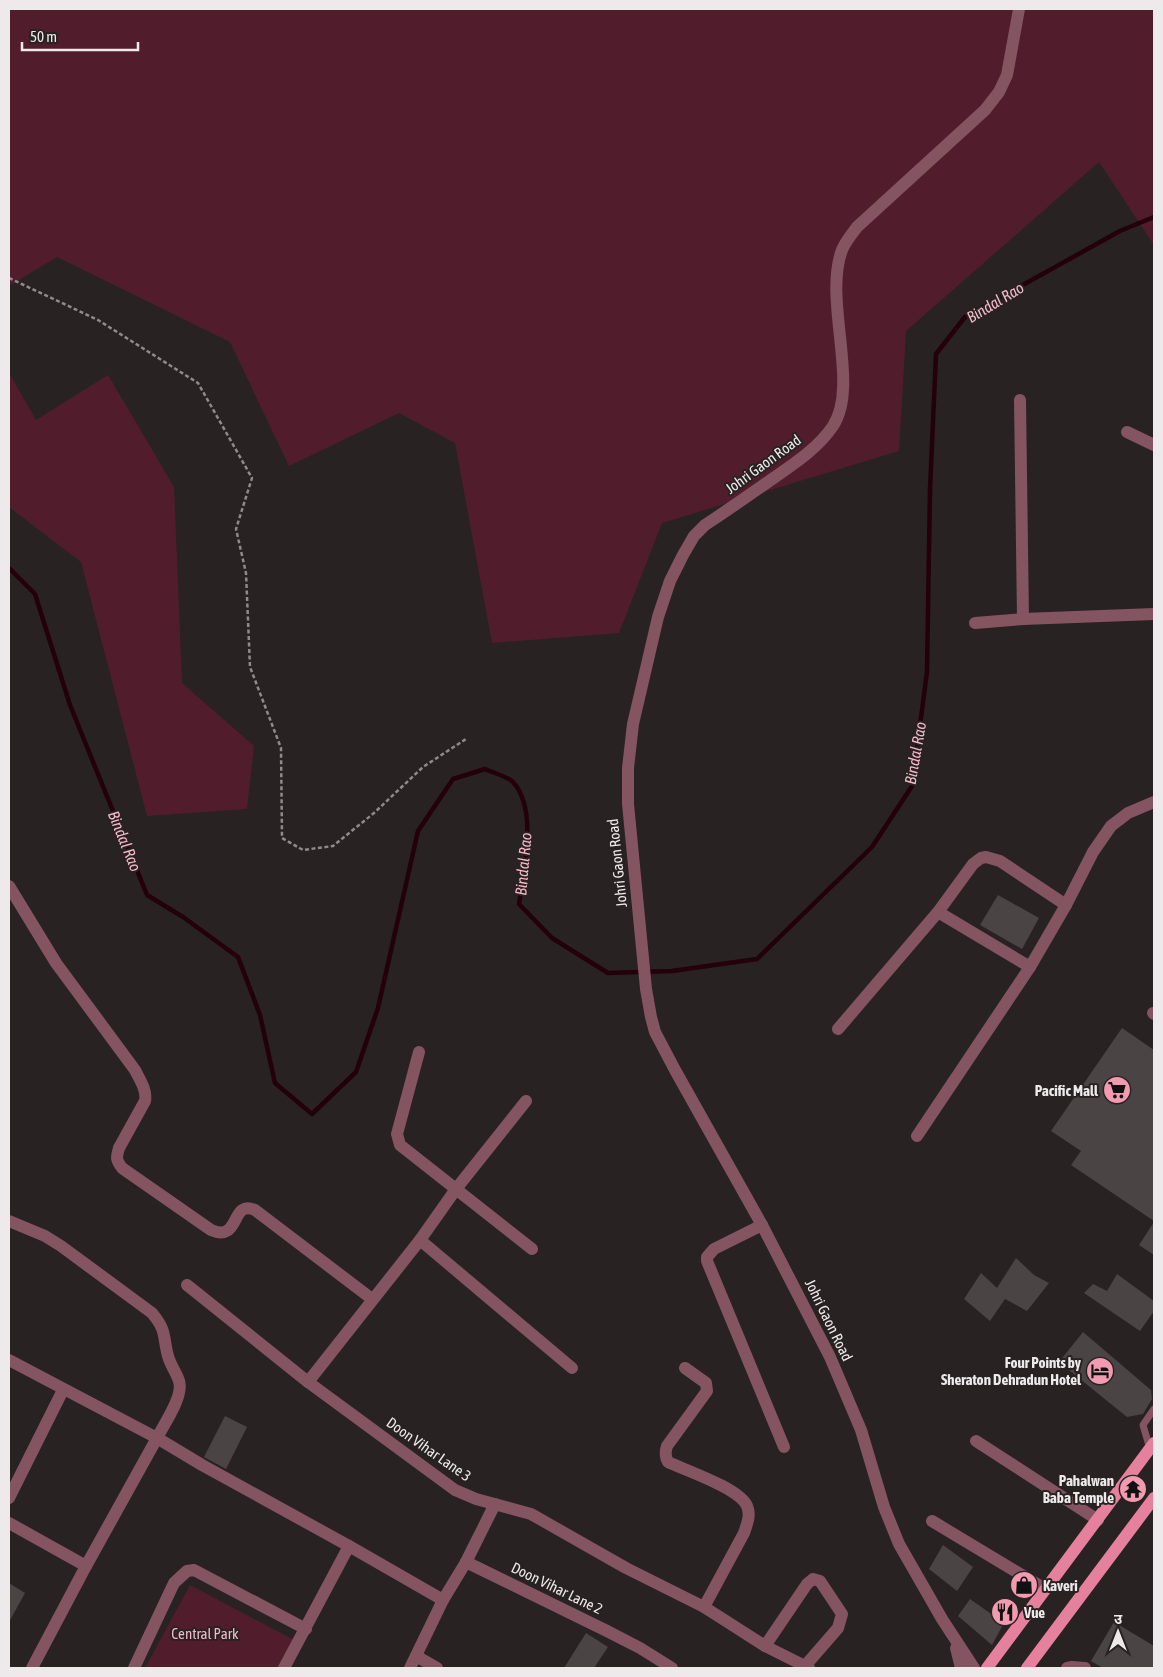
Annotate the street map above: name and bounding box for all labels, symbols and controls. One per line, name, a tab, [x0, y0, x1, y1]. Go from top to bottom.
scale bar	[22, 20, 139, 52]
text: 50 m	[30, 28, 57, 45]
water label: Bindal Rao	[963, 278, 1027, 326]
street label: Johri Gaon Road	[722, 431, 804, 497]
water label: Bindal Rao	[901, 720, 929, 786]
water label: Bindal Rao	[105, 808, 145, 874]
street label: Johri Gaon Road	[604, 818, 630, 908]
water label: Bindal Rao	[511, 832, 535, 896]
supermarket icon: Pacific Mall	[1102, 1075, 1132, 1105]
place label: Pacific Mall	[1035, 1082, 1099, 1099]
street label: Johri Gaon Road	[802, 1276, 856, 1364]
place label: Four Points by Sheraton Dehradun Hotel	[941, 1354, 1082, 1388]
hotel icon: Four Points by Sheraton Dehradun Hotel	[1085, 1356, 1115, 1386]
street label: Doon Vihar Lane 3	[383, 1414, 475, 1484]
place label: Pahalwan Baba Temple	[1043, 1472, 1114, 1506]
temple icon: Pahalwan Baba Temple	[1118, 1474, 1148, 1504]
street label: Doon Vihar Lane 2	[509, 1559, 605, 1617]
shop icon: Kaveri	[1009, 1570, 1039, 1600]
place label: Kaveri	[1043, 1577, 1078, 1594]
restaurant icon: Vue	[990, 1597, 1020, 1627]
place label: Vue	[1023, 1604, 1045, 1621]
north arrow	[1093, 1607, 1143, 1657]
text: उ	[1114, 1611, 1123, 1627]
park label: Central Park	[171, 1625, 239, 1642]

